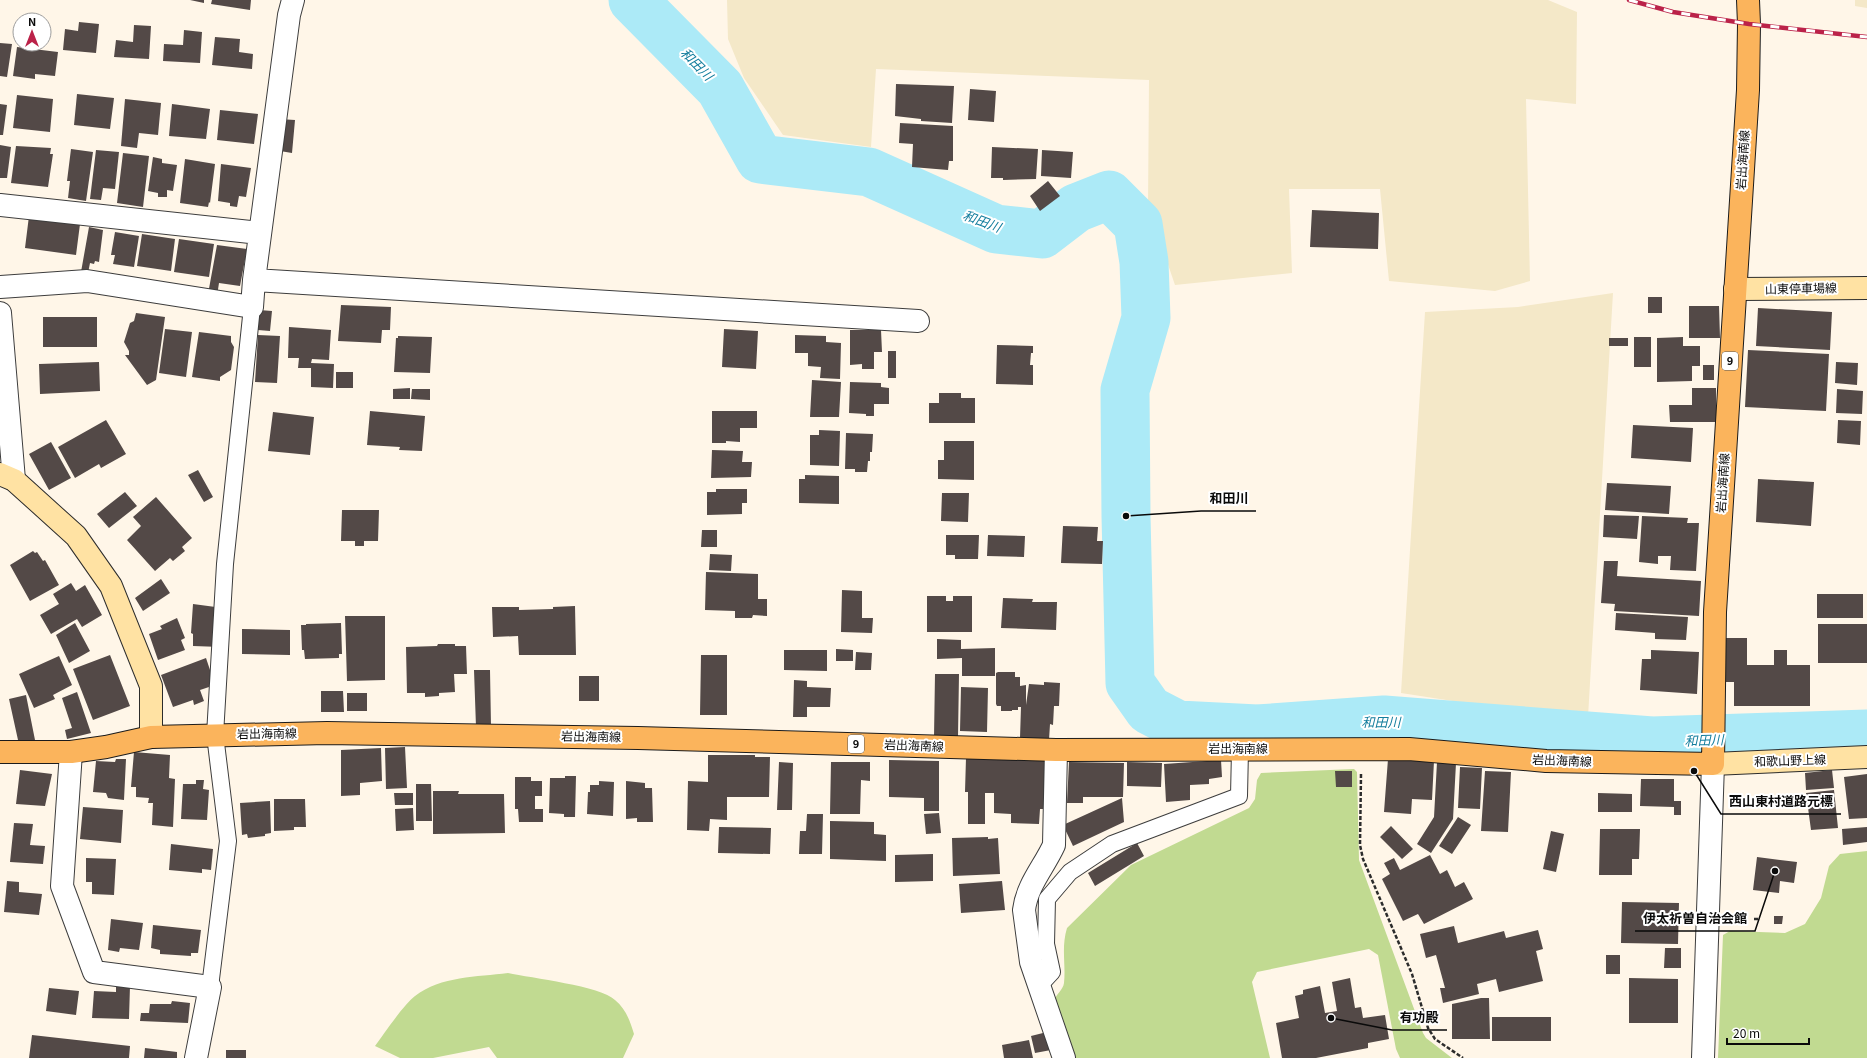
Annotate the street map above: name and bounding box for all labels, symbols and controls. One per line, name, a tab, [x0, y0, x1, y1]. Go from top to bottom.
north arrow	[12, 12, 52, 52]
text: N	[28, 13, 36, 29]
water label: 和田川	[677, 43, 719, 86]
street label: 岩出海南線	[1731, 129, 1752, 190]
water label: 和田川	[961, 205, 1006, 237]
street label: 山東停車場線	[1765, 278, 1837, 297]
road number: 9	[1722, 352, 1738, 370]
street label: 岩出海南線	[1711, 452, 1732, 513]
callout: 和田川	[1201, 486, 1256, 511]
text: 和田川	[1209, 488, 1249, 507]
water label: 和田川	[1361, 712, 1402, 731]
street label: 岩出海南線	[237, 723, 297, 742]
street label: 岩出海南線	[561, 726, 621, 745]
water label: 和田川	[1684, 729, 1726, 750]
road number: 9	[848, 735, 864, 753]
street label: 岩出海南線	[884, 735, 944, 754]
street label: 岩出海南線	[1208, 739, 1268, 756]
street label: 岩出海南線	[1532, 750, 1592, 769]
street label: 和歌山野上線	[1754, 750, 1826, 769]
callout: 西山東村道路元標	[1721, 789, 1841, 814]
text: 西山東村道路元標	[1729, 791, 1833, 810]
callout: 伊太祈曽自治会館	[1635, 906, 1755, 931]
text: 伊太祈曽自治会館	[1643, 908, 1747, 927]
callout: 有功殿	[1392, 1005, 1447, 1030]
text: 有功殿	[1399, 1007, 1439, 1026]
scale bar	[1727, 1020, 1809, 1046]
text: 20 m	[1733, 1024, 1760, 1041]

